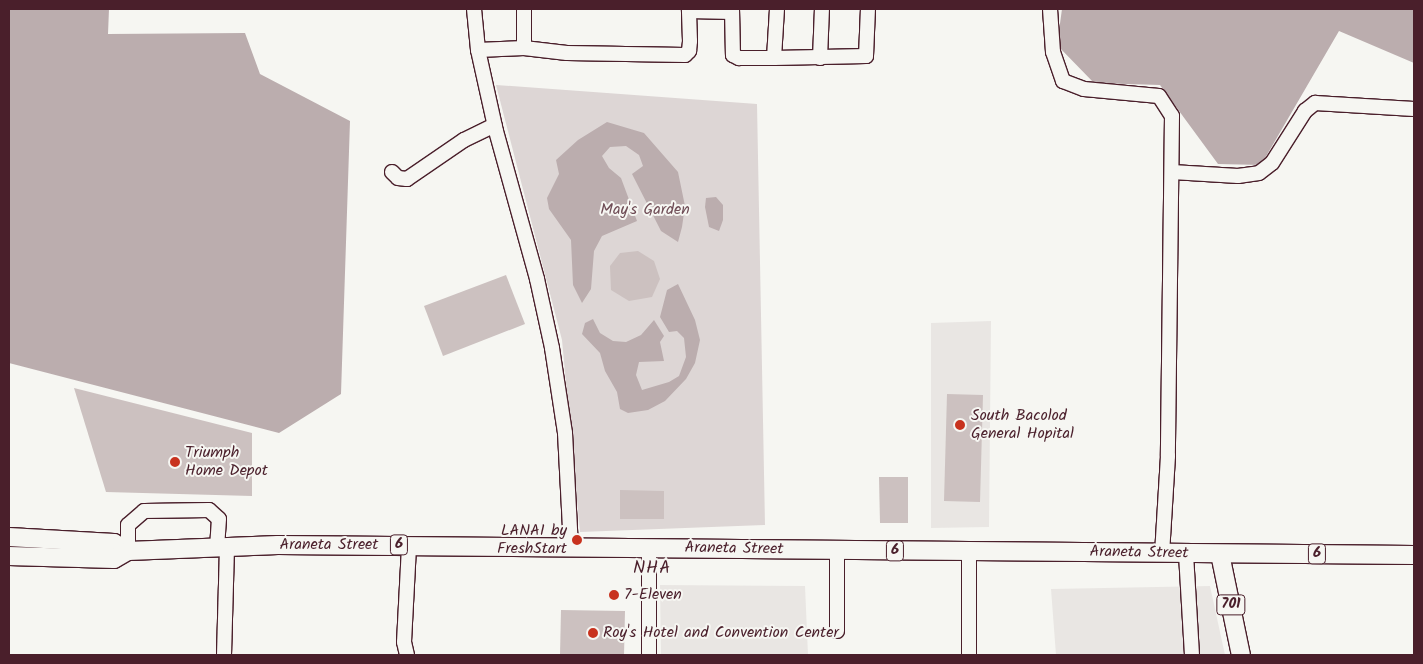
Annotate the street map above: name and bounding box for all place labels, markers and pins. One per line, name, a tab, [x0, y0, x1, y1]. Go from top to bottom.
place label: South Bacolod General Hopital	[971, 406, 1074, 444]
marker: South Bacolod General Hopital	[953, 418, 967, 432]
place label: Triumph Home Depot	[185, 443, 268, 481]
marker: Triumph Home Depot	[169, 456, 181, 468]
place label: LANAI by FreshStart	[497, 521, 567, 559]
marker: LANAI by FreshStart	[571, 534, 583, 546]
place label: 7-Eleven	[624, 585, 682, 605]
marker: 7-Eleven	[608, 589, 620, 601]
place label: Roy's Hotel and Convention Center	[603, 623, 839, 643]
marker: Roy's Hotel and Convention Center	[587, 627, 599, 639]

